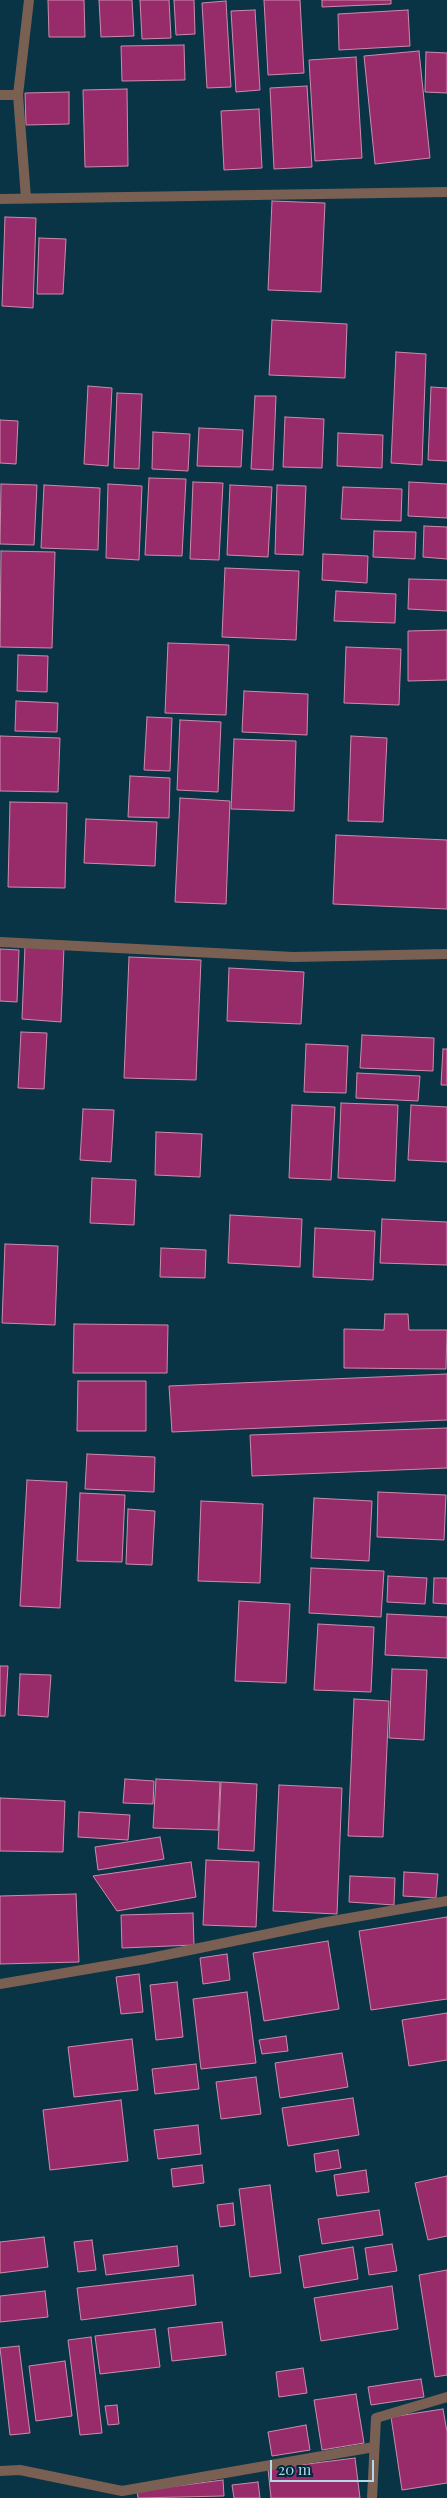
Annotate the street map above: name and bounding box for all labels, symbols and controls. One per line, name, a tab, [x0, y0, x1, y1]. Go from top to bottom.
scale bar	[272, 2450, 376, 2482]
text: 20 m	[278, 2459, 311, 2479]

